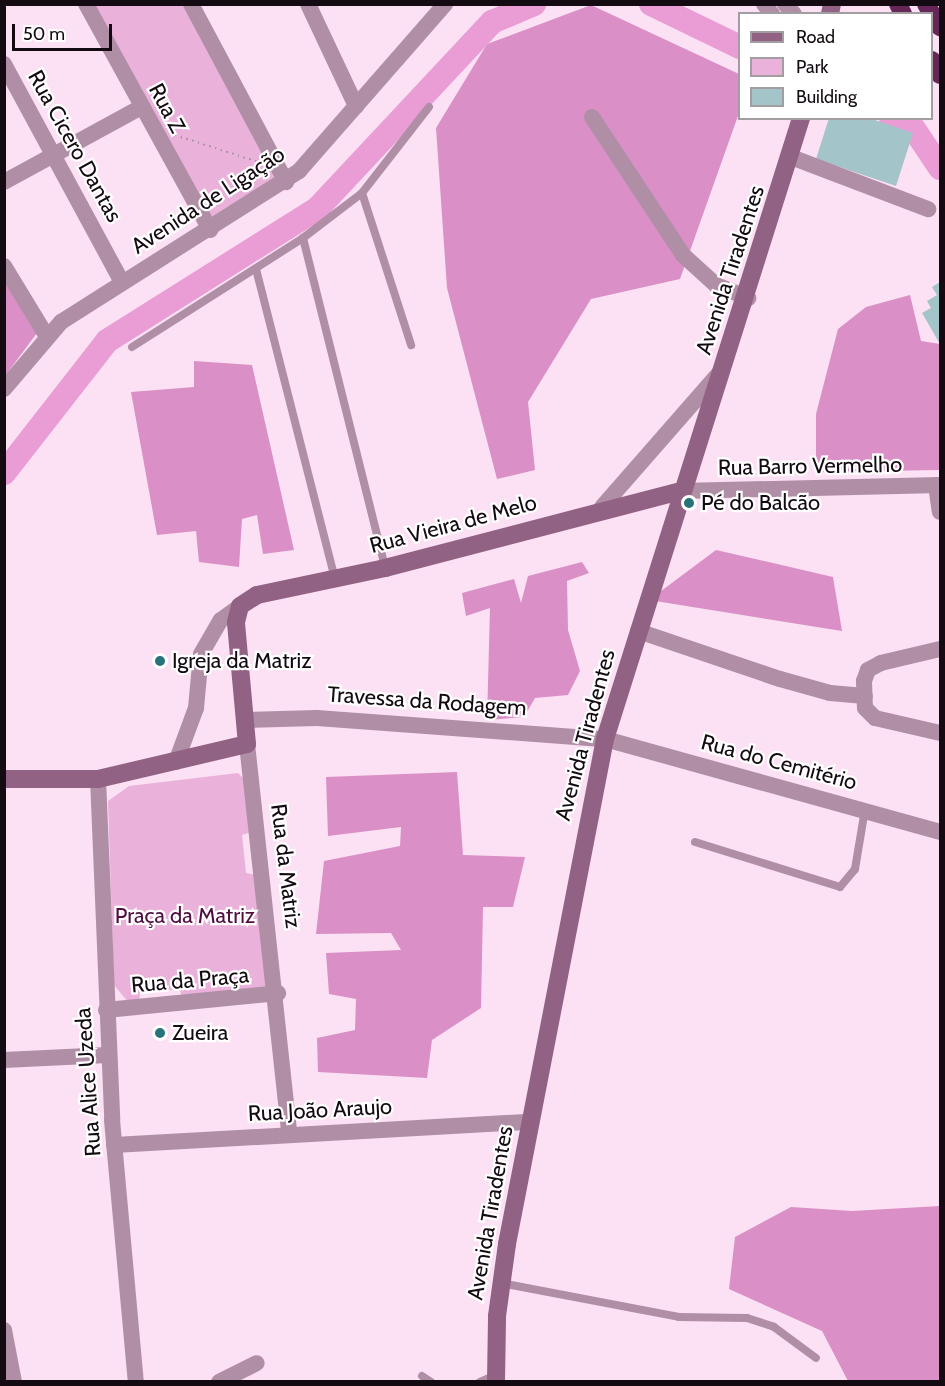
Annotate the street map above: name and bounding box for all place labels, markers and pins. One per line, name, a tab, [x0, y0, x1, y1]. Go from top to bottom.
place label: Pé do Balcão	[701, 490, 820, 516]
marker: Pé do Balcão	[682, 496, 696, 510]
place label: Igreja da Matriz	[172, 648, 312, 674]
marker: Igreja da Matriz	[153, 654, 167, 668]
place label: Zueira	[172, 1020, 228, 1046]
marker: Zueira	[153, 1026, 167, 1040]

